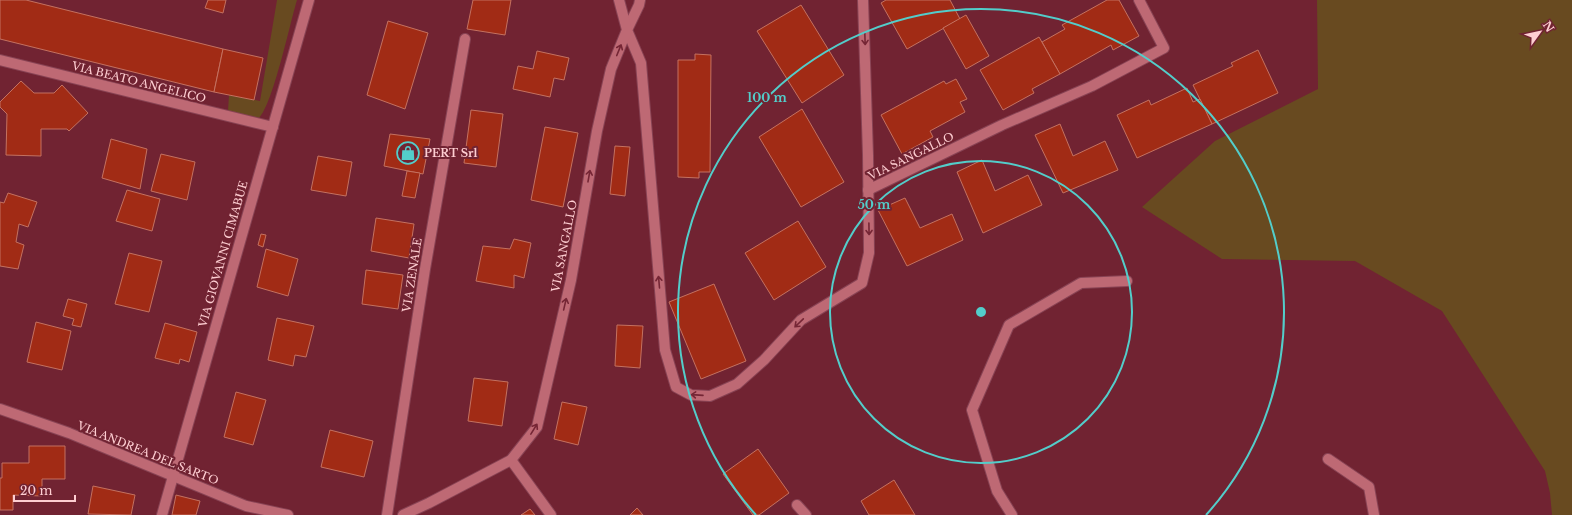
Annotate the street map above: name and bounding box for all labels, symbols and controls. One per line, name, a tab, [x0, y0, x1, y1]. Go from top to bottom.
north arrow	[1520, 12, 1560, 52]
text: N	[1540, 18, 1557, 35]
one-way arrow	[861, 32, 869, 45]
one-way arrow	[616, 44, 623, 56]
street label: VIA BEATO ANGELICO	[69, 58, 208, 105]
text: 100 m	[747, 90, 788, 105]
street label: VIA SANGALLO	[865, 129, 956, 183]
shop icon: PERT Srl	[395, 140, 421, 166]
place label: PERT Srl	[424, 146, 477, 160]
one-way arrow	[586, 170, 594, 183]
street label: VIA GIOVANNI CIMABUE	[195, 179, 251, 330]
text: 50 m	[858, 197, 891, 212]
street label: VIA SANGALLO	[548, 199, 580, 294]
one-way arrow	[865, 222, 873, 235]
street label: VIA ZENALE	[399, 237, 425, 314]
one-way arrow	[656, 276, 663, 289]
one-way arrow	[562, 297, 570, 310]
centre of rings	[974, 305, 988, 319]
one-way arrow	[794, 318, 804, 327]
one-way arrow	[691, 391, 704, 398]
street label: VIA ANDREA DEL SARTO	[74, 418, 221, 488]
one-way arrow	[530, 424, 539, 435]
scale bar	[14, 477, 75, 503]
text: 20 m	[20, 483, 52, 498]

